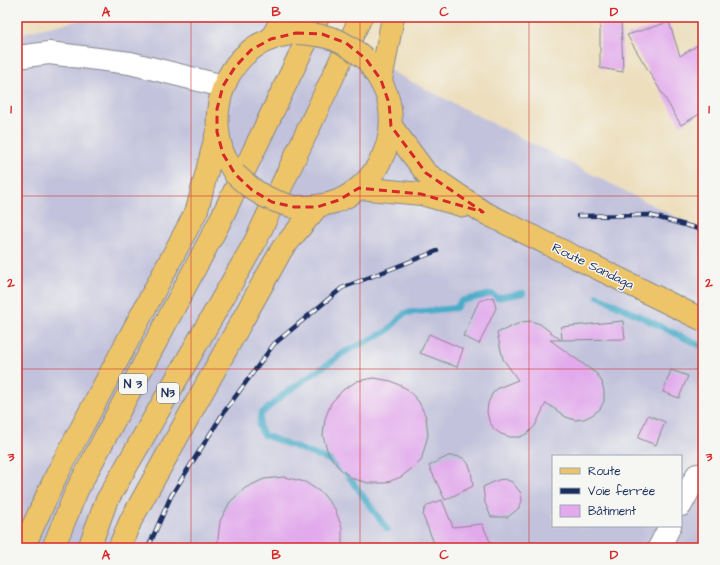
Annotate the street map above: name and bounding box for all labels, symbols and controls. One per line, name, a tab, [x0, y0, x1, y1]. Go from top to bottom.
text: A	[102, 3, 111, 21]
text: B	[271, 3, 281, 21]
text: C	[439, 3, 449, 21]
text: D	[610, 3, 619, 21]
text: 1	[10, 100, 12, 118]
text: 1	[708, 100, 710, 118]
street label: Route Sandaga	[549, 238, 637, 295]
text: 2	[6, 274, 15, 292]
text: 2	[704, 274, 713, 292]
road number: N 3	[119, 374, 147, 394]
road number: N3	[157, 383, 179, 403]
text: 3	[7, 448, 15, 466]
text: 3	[705, 448, 713, 466]
legend	[552, 455, 682, 527]
text: Route	[588, 463, 621, 480]
text: Voie ferrée	[588, 483, 656, 500]
text: Bâtiment	[588, 503, 636, 520]
text: A	[102, 546, 111, 564]
text: B	[271, 546, 281, 564]
text: C	[439, 546, 449, 564]
text: D	[610, 546, 619, 564]

